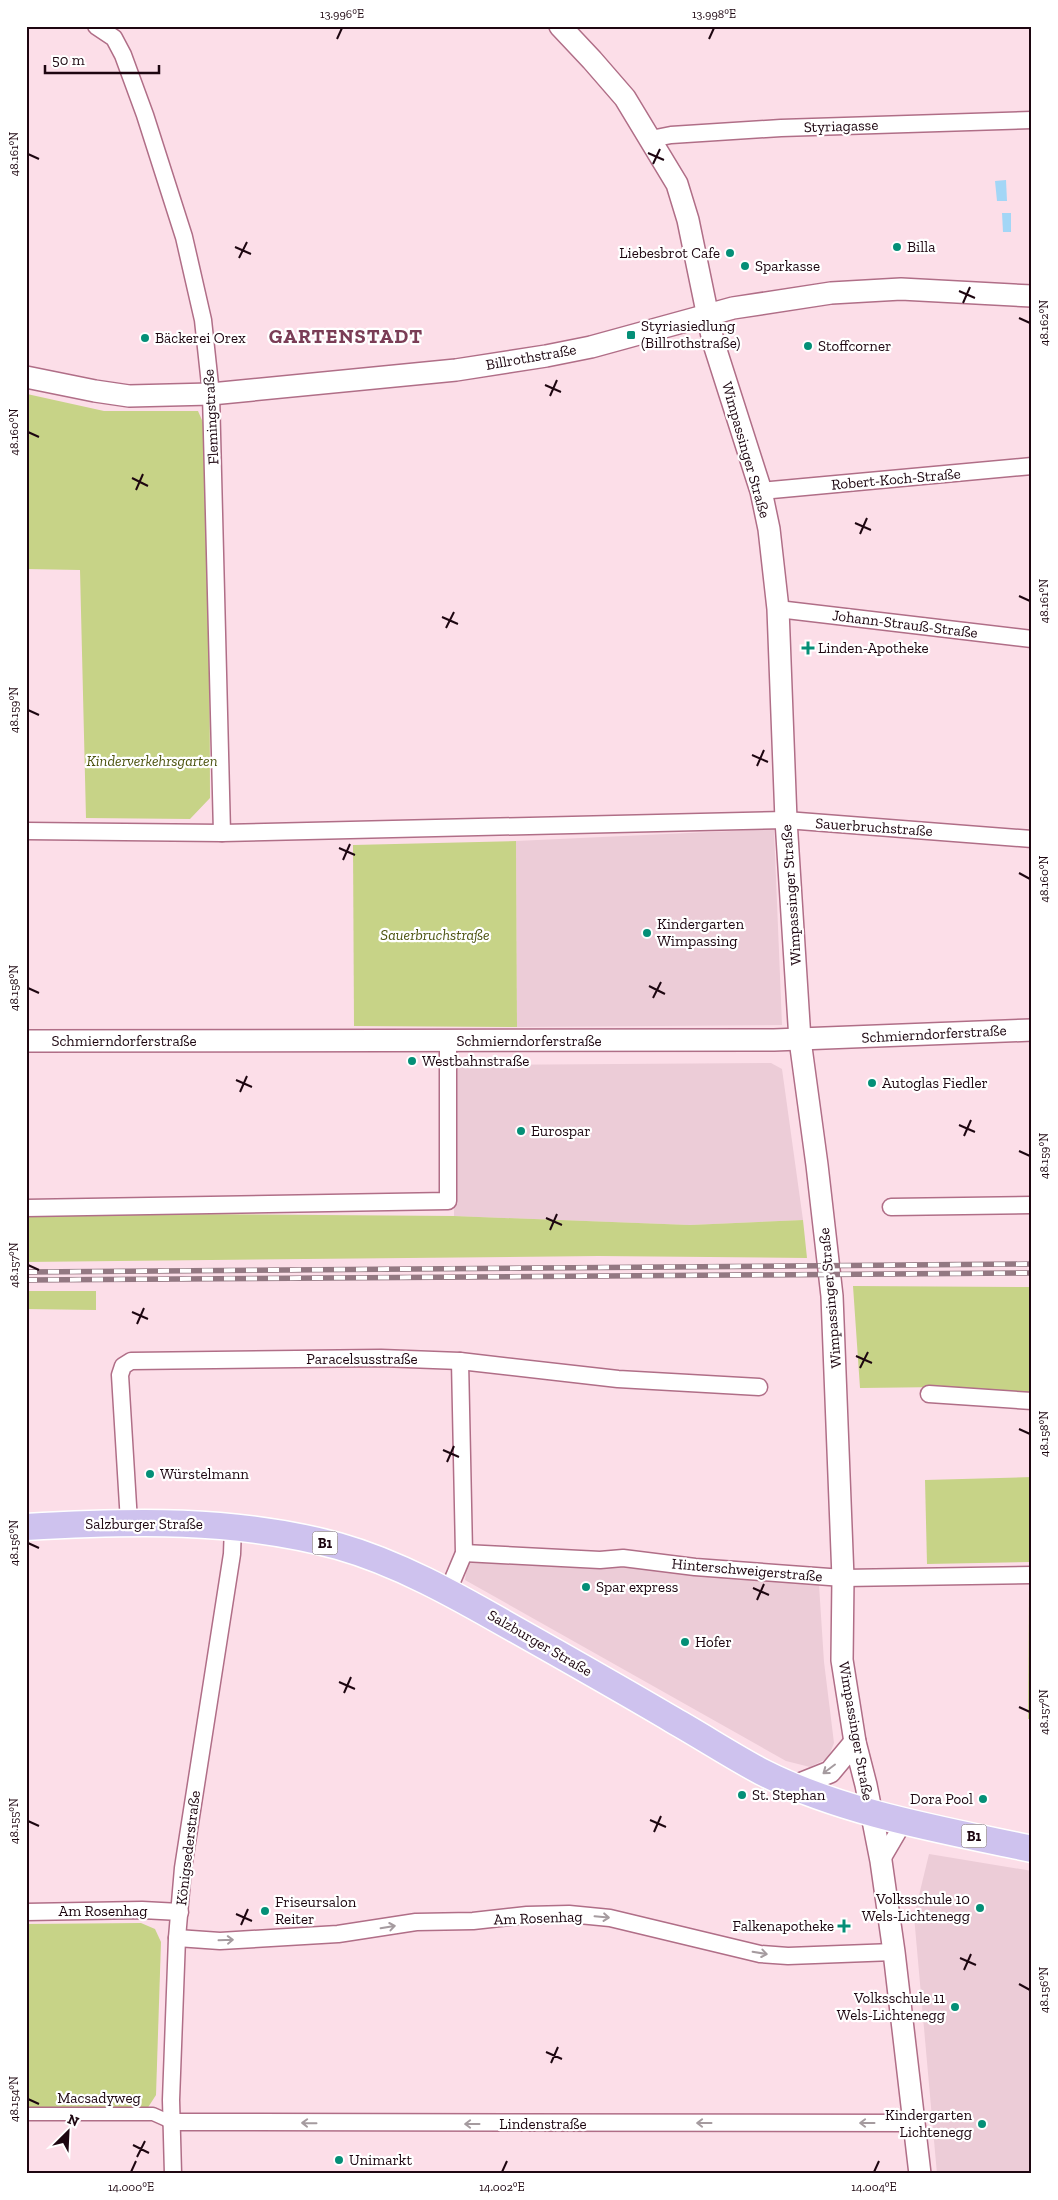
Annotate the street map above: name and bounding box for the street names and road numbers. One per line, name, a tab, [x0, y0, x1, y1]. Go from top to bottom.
street label: Styriagasse	[803, 116, 879, 136]
street label: Billrothstraße	[484, 340, 578, 374]
street label: Flemingstraße	[200, 369, 222, 465]
street label: Wimpassinger Straße	[718, 380, 774, 520]
street label: Robert-Koch-Straße	[831, 464, 961, 494]
street label: Johann-Strauß-Straße	[831, 606, 979, 642]
street label: Sauerbruchstraße	[815, 814, 933, 840]
street label: Wimpassinger Straße	[777, 824, 805, 966]
street label: Schmierndorferstraße	[861, 1021, 1007, 1047]
street label: Schmierndorferstraße	[51, 1032, 197, 1050]
street label: Schmierndorferstraße	[456, 1032, 602, 1050]
street label: Wimpassinger Straße	[815, 1227, 845, 1369]
street label: Paracelsusstraße	[306, 1350, 418, 1368]
street label: Salzburger Straße	[85, 1515, 203, 1533]
road number: B1	[312, 1532, 338, 1555]
street label: Hinterschweigerstraße	[671, 1554, 823, 1586]
street label: Salzburger Straße	[485, 1606, 595, 1680]
street label: Wimpassinger Straße	[835, 1660, 877, 1802]
street label: Königsederstraße	[172, 1789, 204, 1907]
road number: B1	[962, 1824, 986, 1848]
street label: Am Rosenhag	[59, 1902, 147, 1920]
street label: Am Rosenhag	[493, 1907, 583, 1929]
street label: Macsadyweg	[57, 2089, 141, 2107]
street label: Lindenstraße	[499, 2115, 587, 2133]

